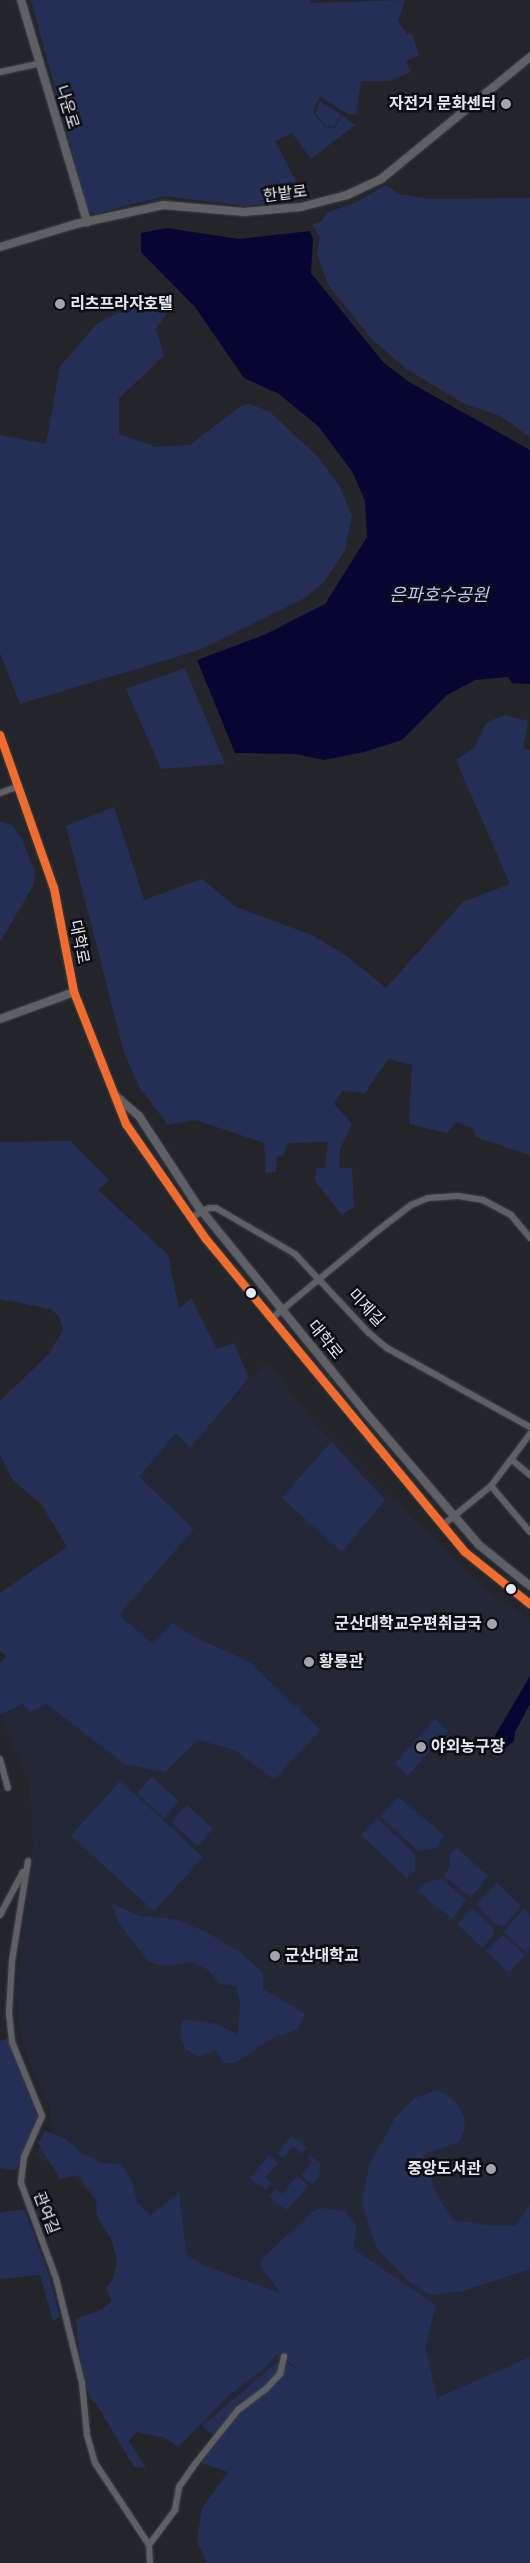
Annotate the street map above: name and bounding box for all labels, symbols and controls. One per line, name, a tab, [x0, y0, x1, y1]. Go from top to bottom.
street label: 나운로	[51, 83, 83, 131]
place label: 자전거 문화센터	[389, 94, 496, 114]
marker: 자전거 문화센터	[500, 98, 512, 110]
street label: 한밭로	[262, 182, 308, 206]
place label: 리츠프라자호텔	[70, 294, 173, 314]
marker: 리츠프라자호텔	[54, 298, 66, 310]
water label: 은파호수공원	[389, 584, 489, 606]
street label: 대학로	[65, 918, 93, 966]
street label: 미제길	[344, 1285, 388, 1331]
unlabelled marker	[246, 1288, 256, 1298]
street label: 대학로	[304, 1317, 346, 1363]
unlabelled marker	[506, 1584, 516, 1594]
place label: 군산대학교우편취급국	[335, 1614, 482, 1634]
marker: 군산대학교우편취급국	[486, 1618, 498, 1630]
place label: 황룡관	[319, 1652, 363, 1672]
marker: 황룡관	[303, 1656, 315, 1668]
place label: 야외농구장	[431, 1737, 505, 1757]
marker: 야외농구장	[415, 1741, 427, 1753]
place label: 군산대학교	[285, 1946, 359, 1966]
marker: 군산대학교	[269, 1950, 281, 1962]
place label: 중앙도서관	[407, 2159, 481, 2179]
marker: 중앙도서관	[485, 2163, 497, 2175]
street label: 관여길	[29, 2189, 63, 2237]

